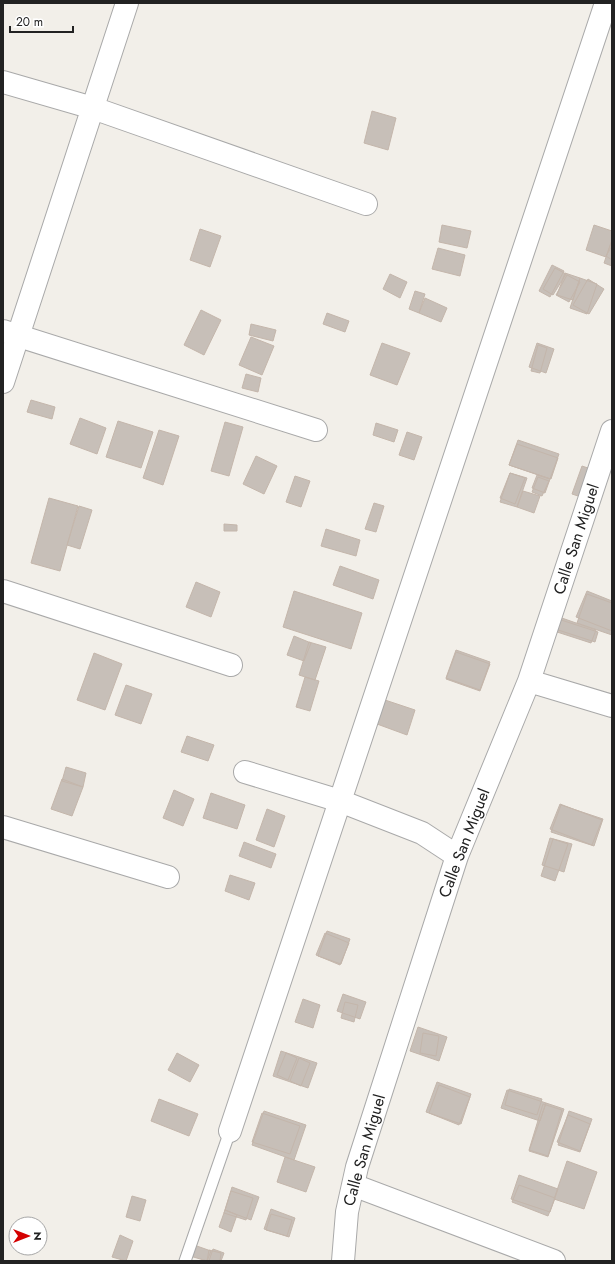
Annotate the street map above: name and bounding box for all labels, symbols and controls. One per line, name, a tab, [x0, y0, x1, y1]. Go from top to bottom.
scale bar	[10, 8, 73, 34]
text: 20 m	[16, 13, 43, 31]
street label: Calle San Miguel	[547, 481, 605, 597]
street label: Calle San Miguel	[433, 785, 495, 901]
street label: Calle San Miguel	[337, 1091, 391, 1209]
north arrow	[8, 1216, 48, 1256]
text: N	[30, 1232, 46, 1240]

